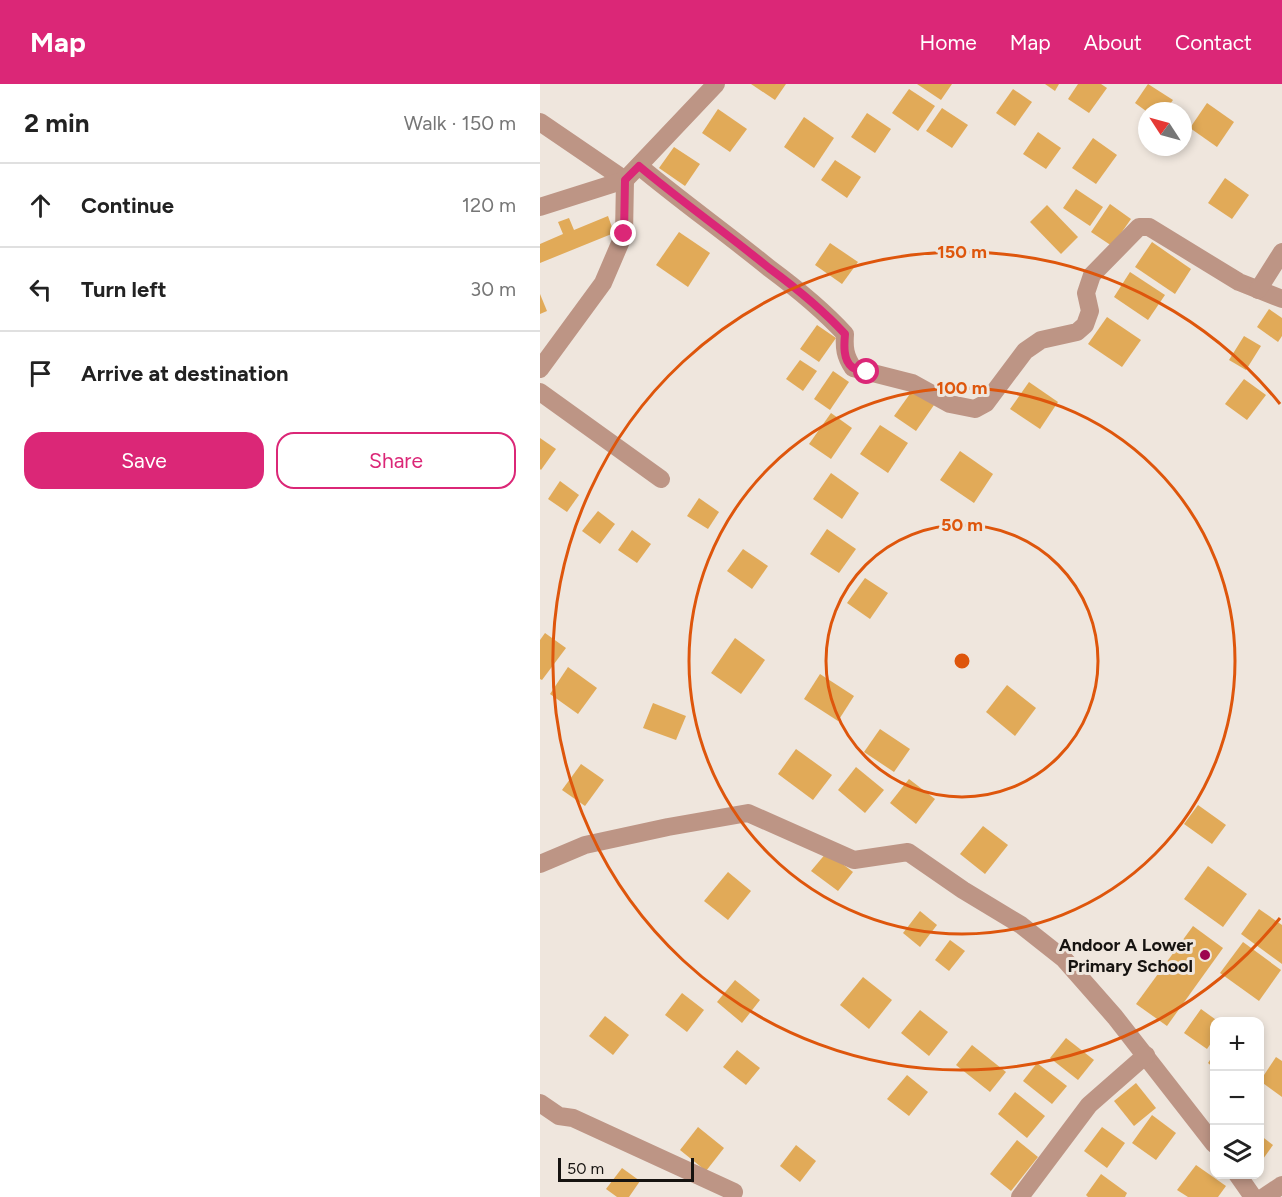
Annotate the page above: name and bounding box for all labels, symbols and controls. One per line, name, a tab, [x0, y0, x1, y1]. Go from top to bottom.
text: Map	[30, 25, 86, 59]
text: Home	[920, 30, 977, 55]
text: Map	[1010, 30, 1051, 55]
text: About	[1084, 30, 1142, 55]
text: Contact	[1175, 30, 1252, 55]
north arrow	[1138, 102, 1192, 156]
text: 2 min	[24, 107, 90, 139]
text: Walk · 150 m	[404, 111, 516, 135]
icon: ahead	[24, 189, 57, 222]
text: Continue	[81, 192, 174, 219]
text: 120 m	[462, 193, 516, 217]
route end	[610, 220, 636, 246]
text: 150 m	[937, 241, 987, 263]
icon: left	[24, 273, 57, 306]
text: Turn left	[81, 276, 167, 303]
text: 30 m	[470, 277, 516, 301]
icon: arrive	[24, 357, 57, 390]
route start	[853, 358, 879, 384]
text: Arrive at destination	[81, 360, 289, 387]
text: 100 m	[937, 377, 987, 399]
button: Save	[24, 432, 264, 489]
button: Share	[276, 432, 516, 489]
text: 50 m	[941, 514, 983, 536]
centre of rings	[952, 651, 972, 671]
place label: Andoor A Lower Primary School	[1059, 934, 1193, 977]
marker: Andoor A Lower Primary School	[1198, 948, 1212, 962]
map controls	[1210, 1017, 1264, 1179]
button: +	[1210, 1017, 1264, 1071]
button: −	[1210, 1071, 1264, 1125]
button: layers	[1210, 1125, 1264, 1179]
scale bar	[558, 1155, 694, 1182]
text: 50 m	[567, 1159, 604, 1178]

